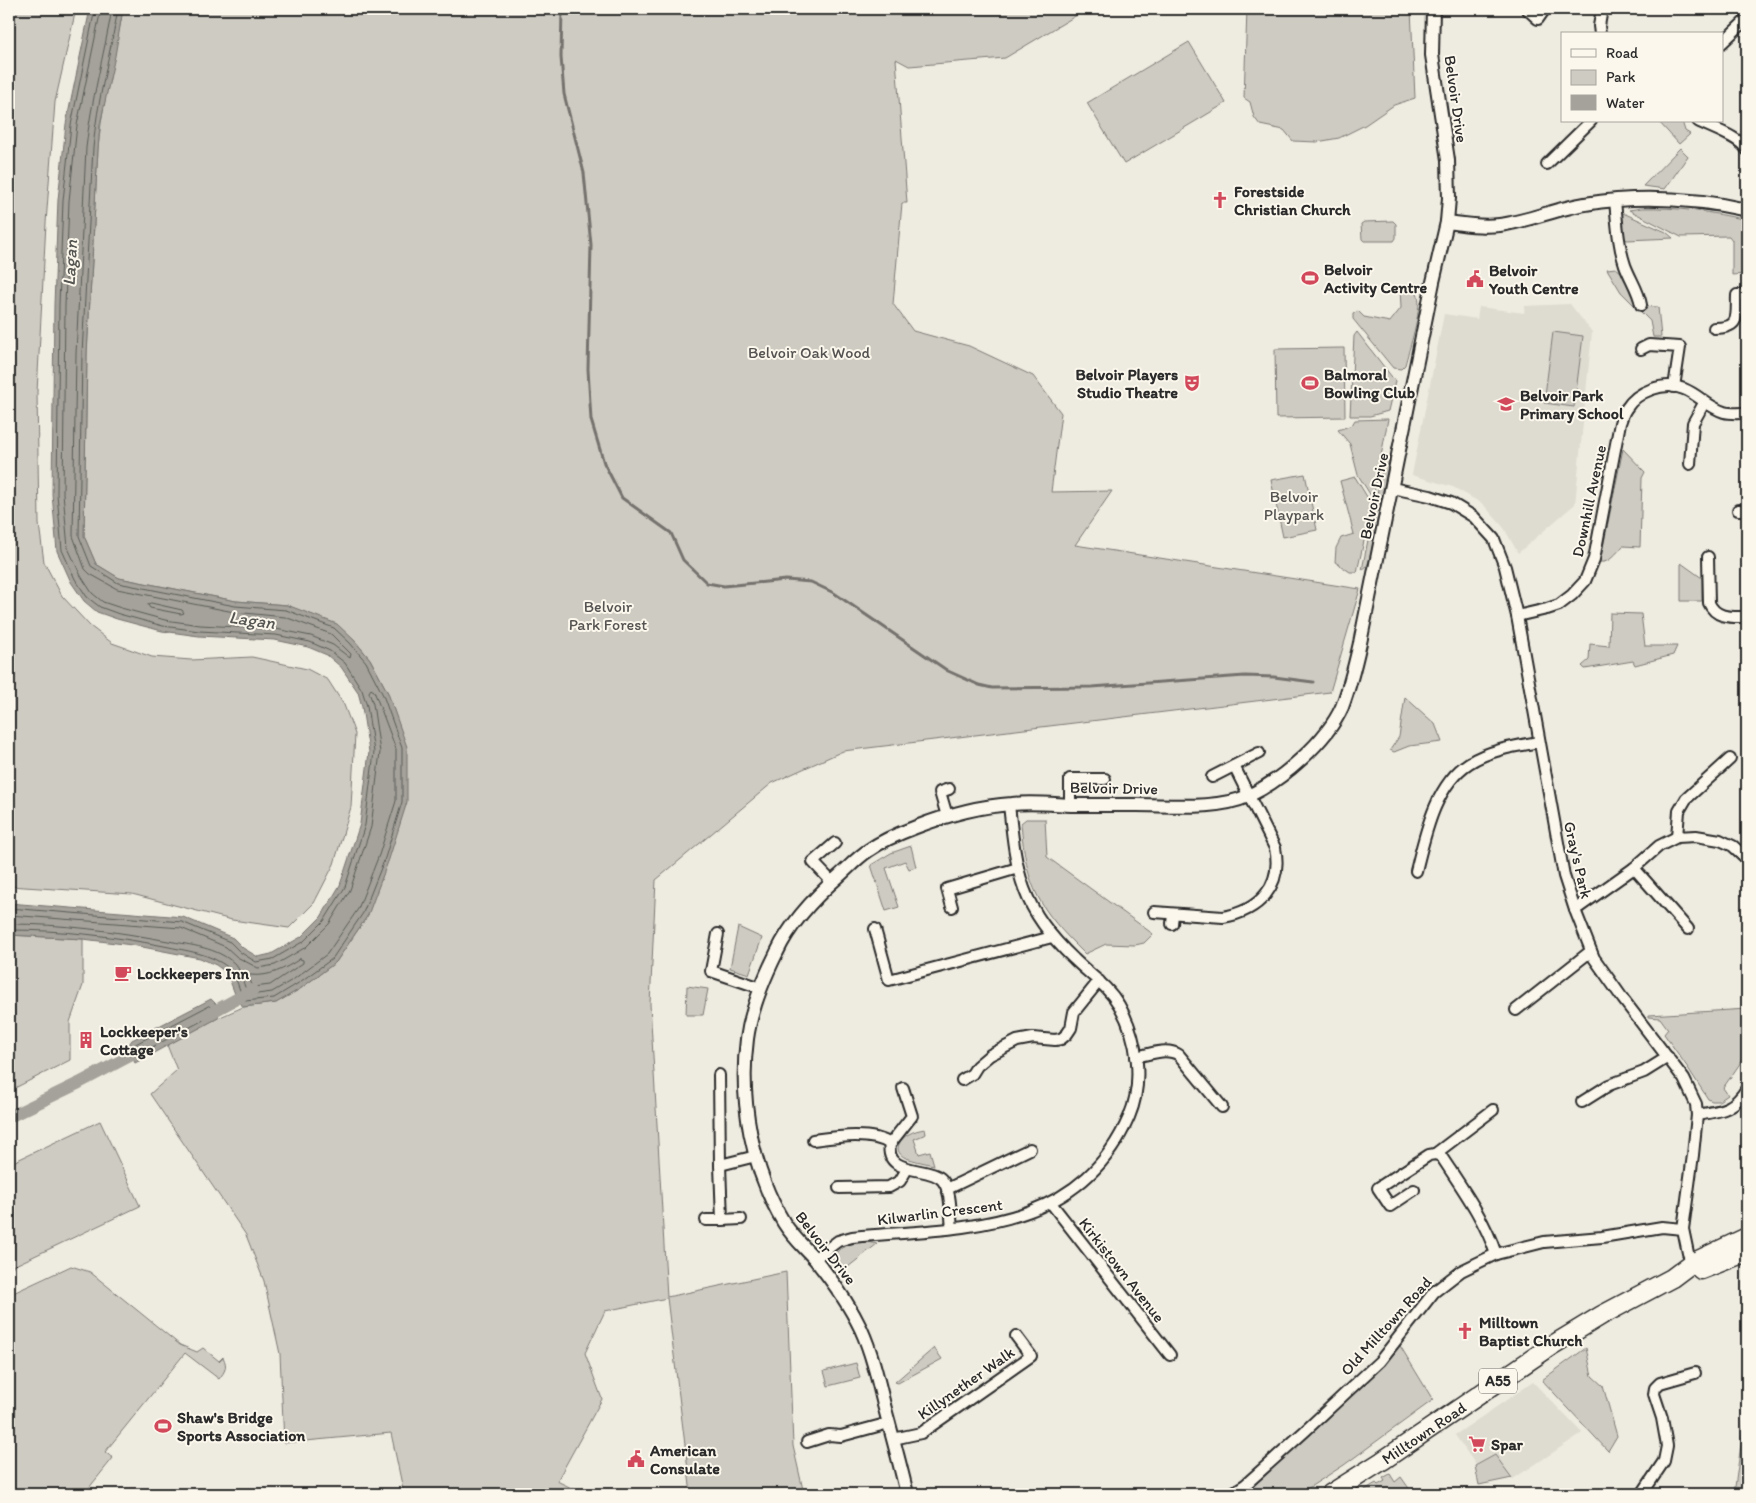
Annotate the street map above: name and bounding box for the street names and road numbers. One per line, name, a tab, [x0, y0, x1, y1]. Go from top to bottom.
street label: Belvoir Drive	[1440, 54, 1472, 144]
street label: Downhill Avenue	[1568, 443, 1610, 559]
street label: Belvoir Drive	[1356, 451, 1392, 541]
street label: Belvoir Drive	[1070, 778, 1158, 798]
street label: Gray's Park	[1560, 820, 1596, 900]
street label: Kilwarlin Crescent	[876, 1195, 1004, 1229]
street label: Belvoir Drive	[791, 1207, 861, 1289]
street label: Kirkistown Avenue	[1075, 1214, 1169, 1326]
street label: Old Milltown Road	[1337, 1272, 1436, 1379]
street label: Killynether Walk	[914, 1342, 1019, 1423]
road number: A55	[1479, 1368, 1517, 1394]
street label: Milltown Road	[1378, 1397, 1470, 1468]

